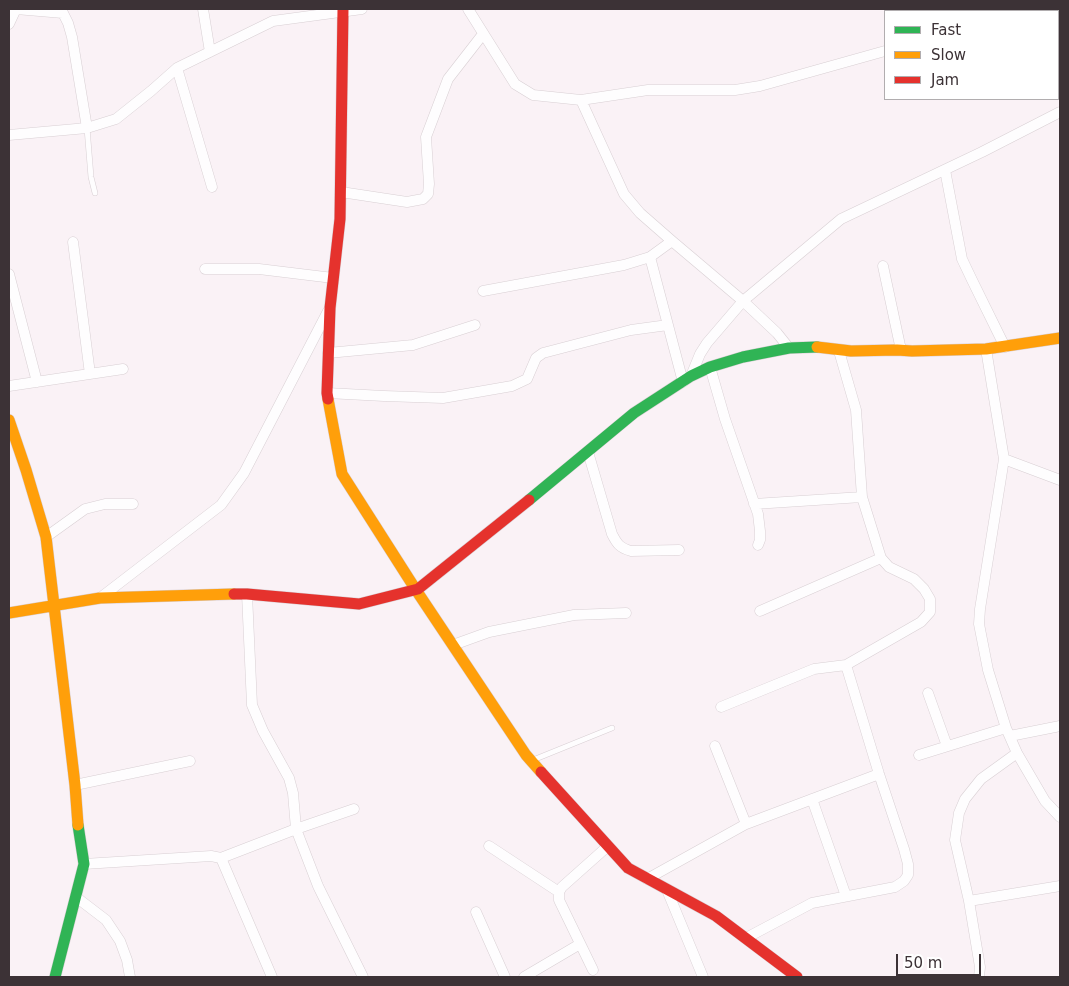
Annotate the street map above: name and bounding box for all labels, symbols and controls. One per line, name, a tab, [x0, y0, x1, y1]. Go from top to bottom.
legend	[884, 10, 1059, 100]
text: Fast	[931, 21, 961, 39]
text: Slow	[931, 46, 966, 64]
text: Jam	[931, 71, 959, 89]
scale bar	[899, 944, 984, 976]
text: 50 m	[904, 954, 942, 972]

